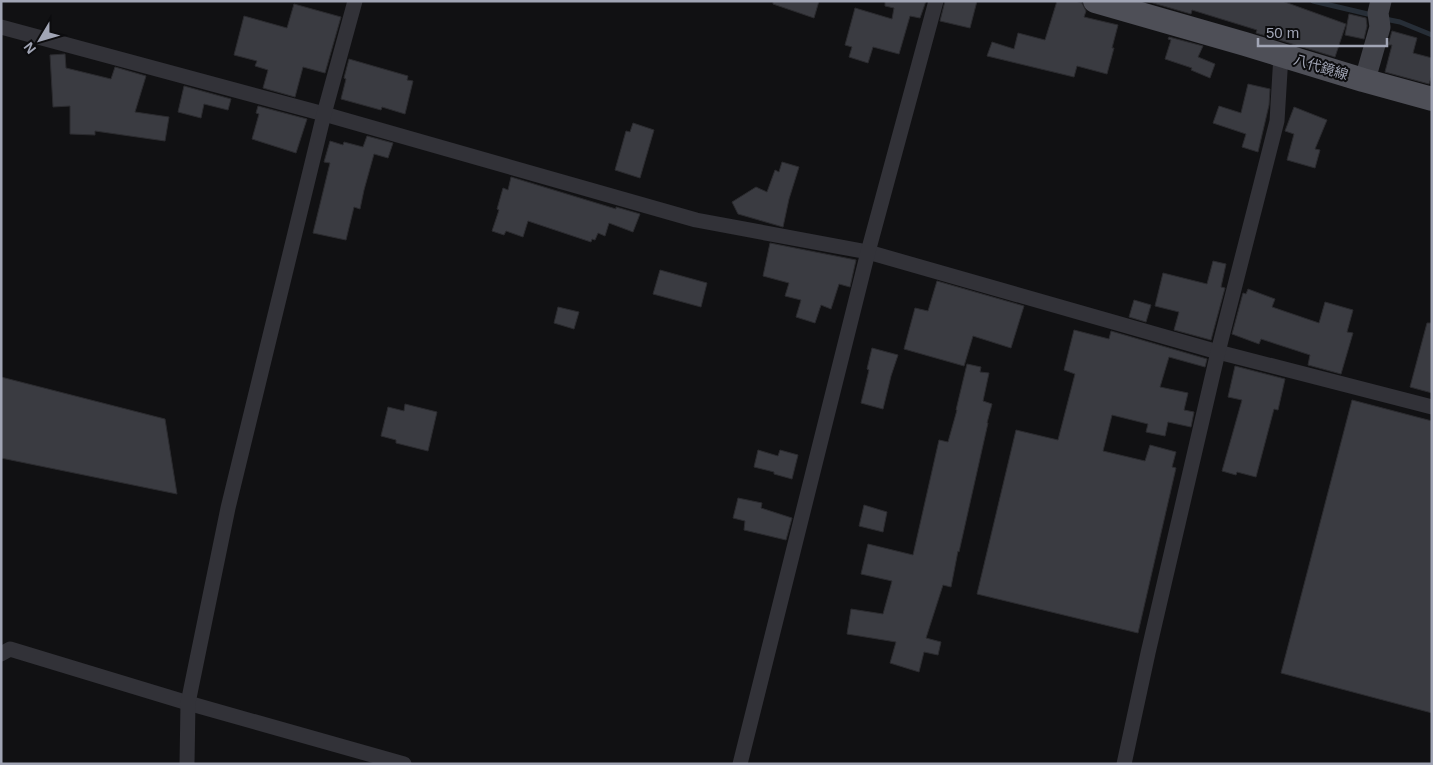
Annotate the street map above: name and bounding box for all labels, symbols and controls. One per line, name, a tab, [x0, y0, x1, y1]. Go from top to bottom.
north arrow	[15, 15, 65, 65]
scale bar	[1258, 15, 1387, 47]
text: 50 m	[1266, 24, 1299, 41]
text: N	[20, 39, 39, 57]
street label: 八代鏡線	[1292, 51, 1350, 83]

